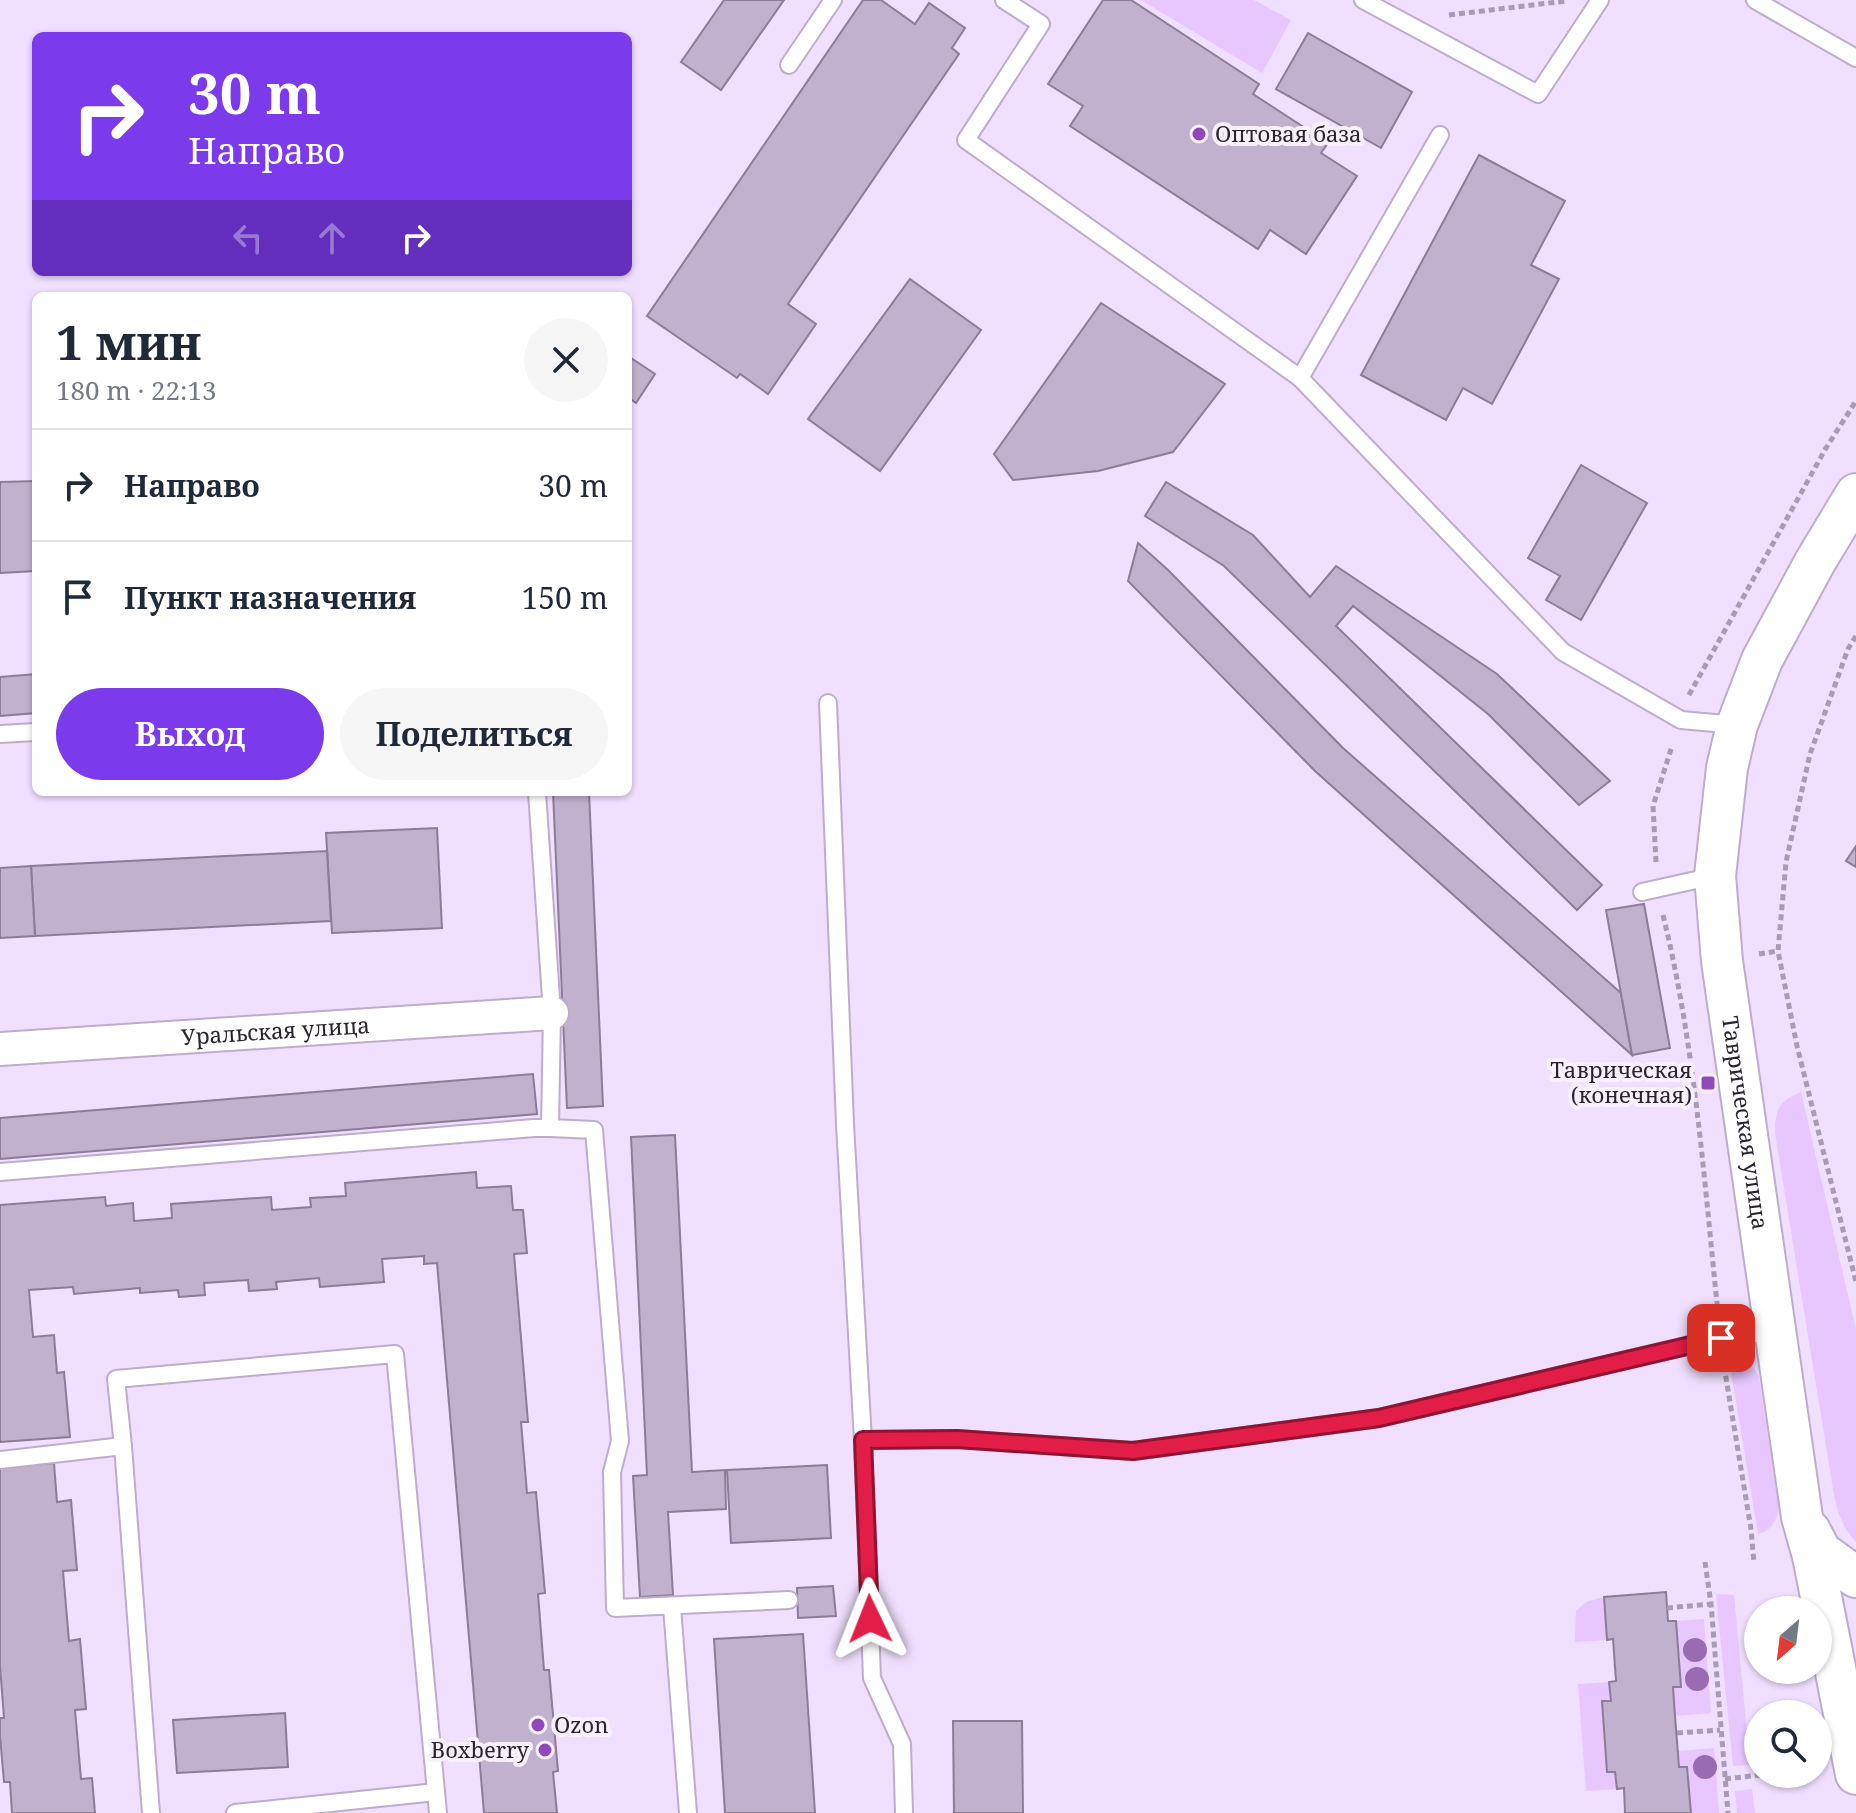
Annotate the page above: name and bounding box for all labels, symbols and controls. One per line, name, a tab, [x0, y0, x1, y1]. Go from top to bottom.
text: 30 m	[188, 54, 321, 130]
icon: right	[56, 64, 160, 168]
place label: Оптовая база	[1215, 118, 1362, 148]
marker: Оптовая база	[1190, 125, 1208, 143]
text: Направо	[188, 126, 345, 175]
icon: left	[226, 216, 270, 260]
icon: ahead	[310, 216, 354, 260]
icon: right	[394, 216, 438, 260]
text: 1 мин	[56, 309, 201, 374]
button: close	[524, 318, 608, 402]
text: 180 m · 22:13	[56, 372, 217, 408]
icon: right	[56, 463, 100, 507]
text: Направо	[124, 465, 260, 506]
text: 30 m	[538, 465, 608, 506]
icon: arrive	[56, 575, 100, 619]
text: Пункт назначения	[124, 577, 416, 618]
text: 150 m	[522, 577, 608, 618]
button: Выход	[56, 688, 324, 780]
button: Поделиться	[340, 688, 608, 780]
street label: Уральская улица	[180, 1009, 371, 1051]
street label: Таврическая улица	[1716, 1014, 1776, 1231]
place label: Таврическая (конечная)	[1550, 1054, 1692, 1109]
marker: Таврическая (конечная)	[1699, 1074, 1717, 1092]
pin	[1687, 1304, 1755, 1372]
icon: arrive	[1699, 1316, 1743, 1360]
position arrow	[828, 1577, 912, 1661]
north arrow	[1744, 1596, 1832, 1684]
map controls	[1744, 1596, 1832, 1788]
button: search	[1744, 1700, 1832, 1788]
place label: Ozon	[554, 1709, 608, 1739]
marker: Ozon	[529, 1716, 547, 1734]
place label: Boxberry	[431, 1734, 530, 1764]
marker: Boxberry	[536, 1741, 554, 1759]

